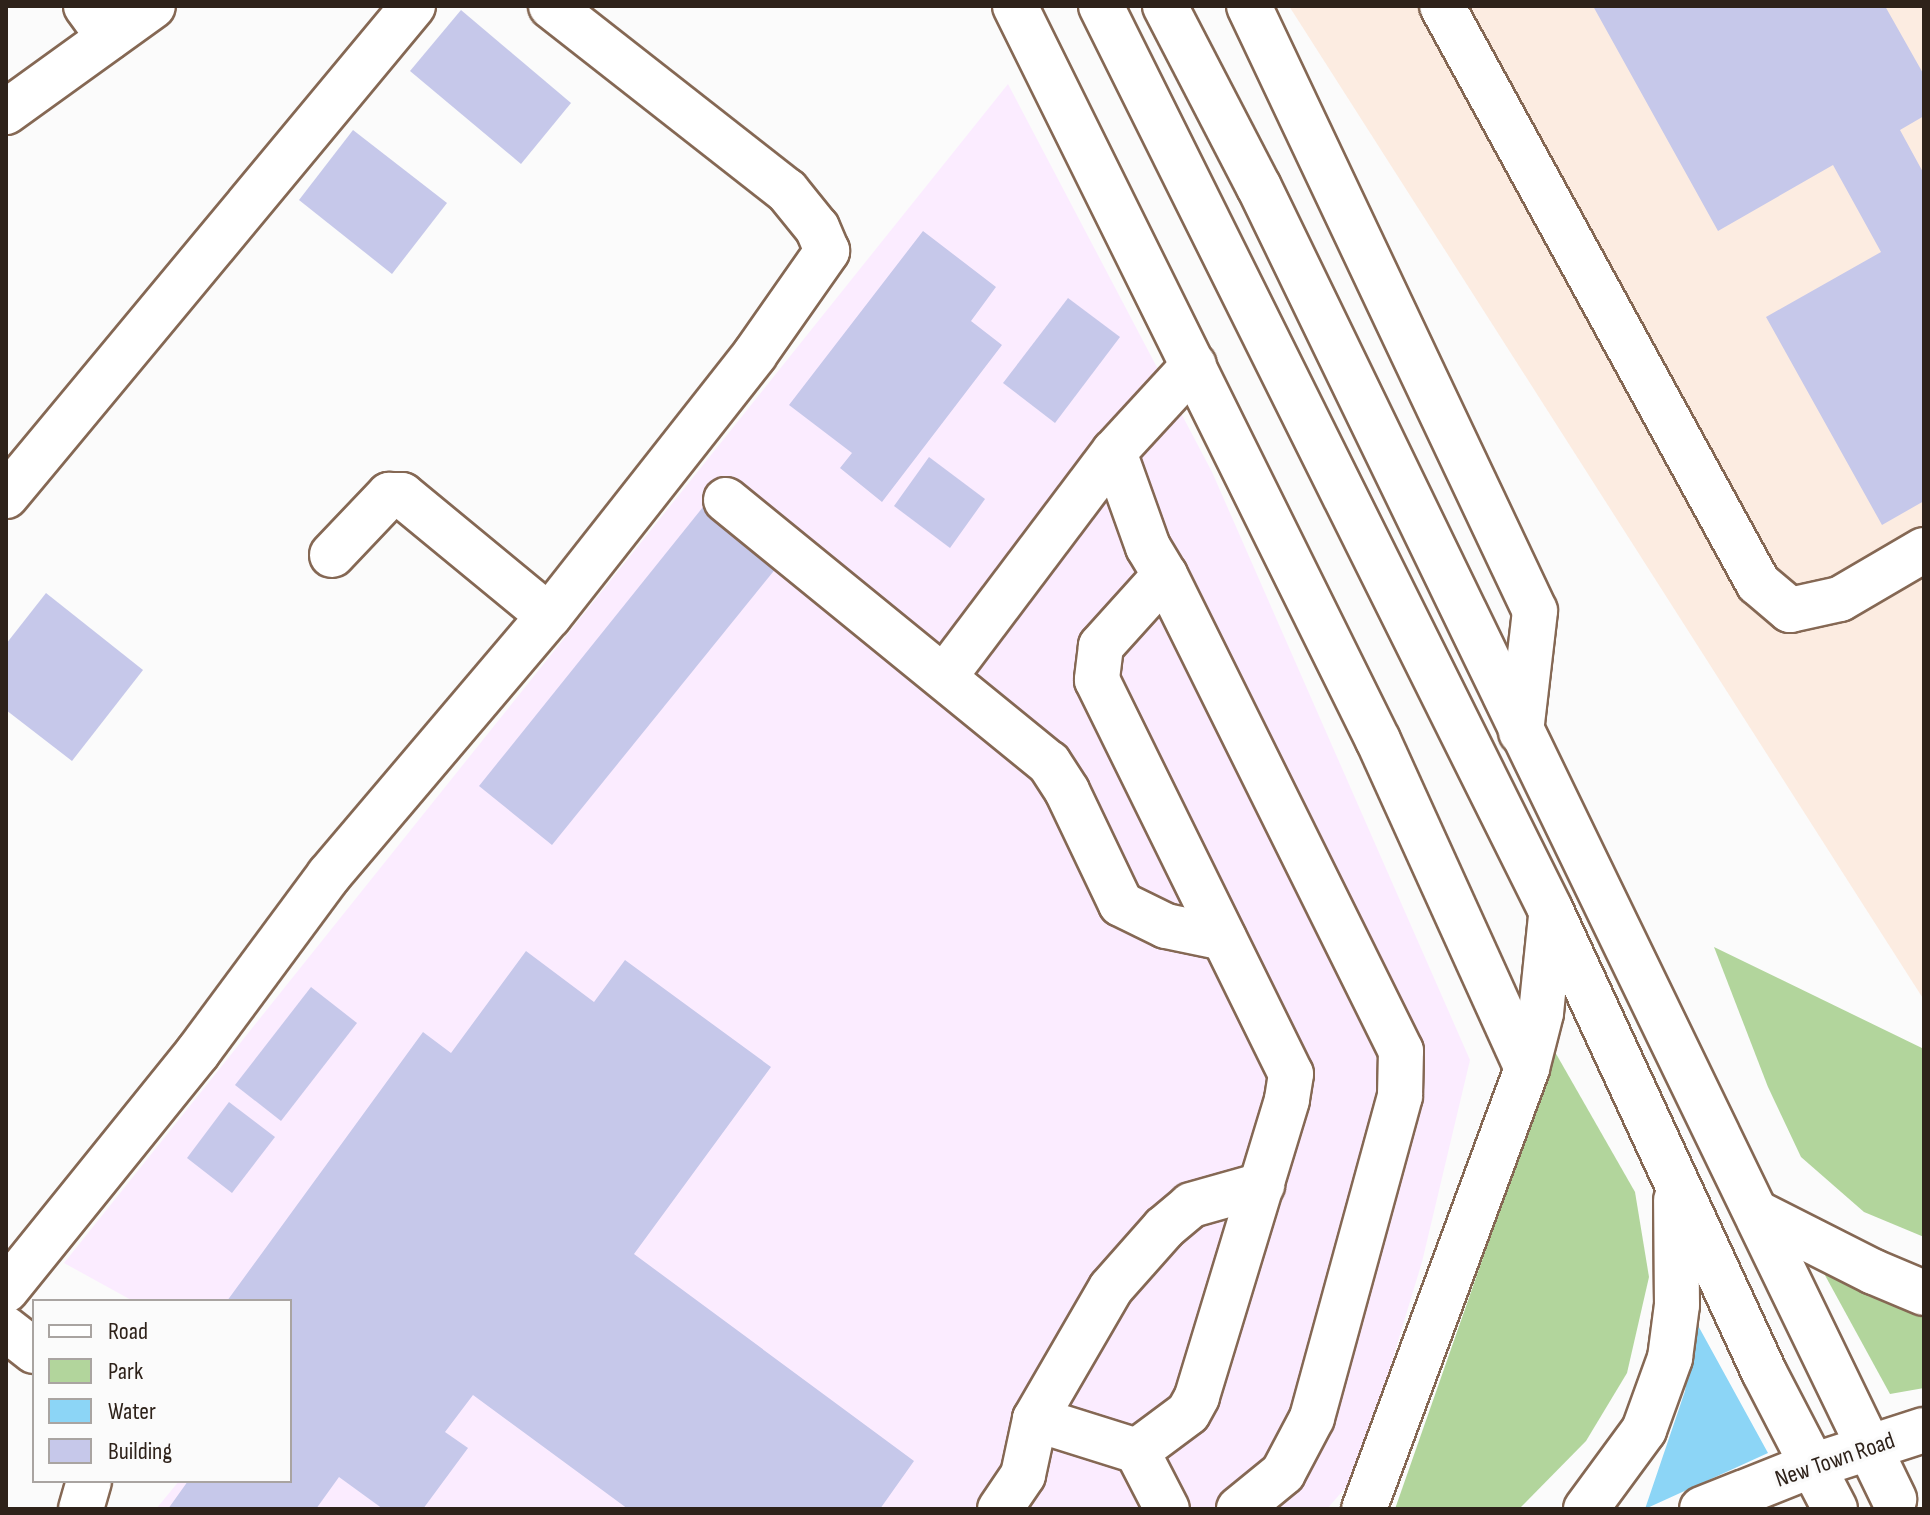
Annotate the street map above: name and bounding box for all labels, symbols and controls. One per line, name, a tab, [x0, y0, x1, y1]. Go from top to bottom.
legend	[32, 1299, 292, 1483]
text: Road	[108, 1317, 148, 1346]
text: Park	[108, 1357, 143, 1386]
text: Water	[108, 1397, 156, 1426]
street label: New Town Road	[1771, 1426, 1899, 1494]
text: Building	[108, 1437, 172, 1466]

